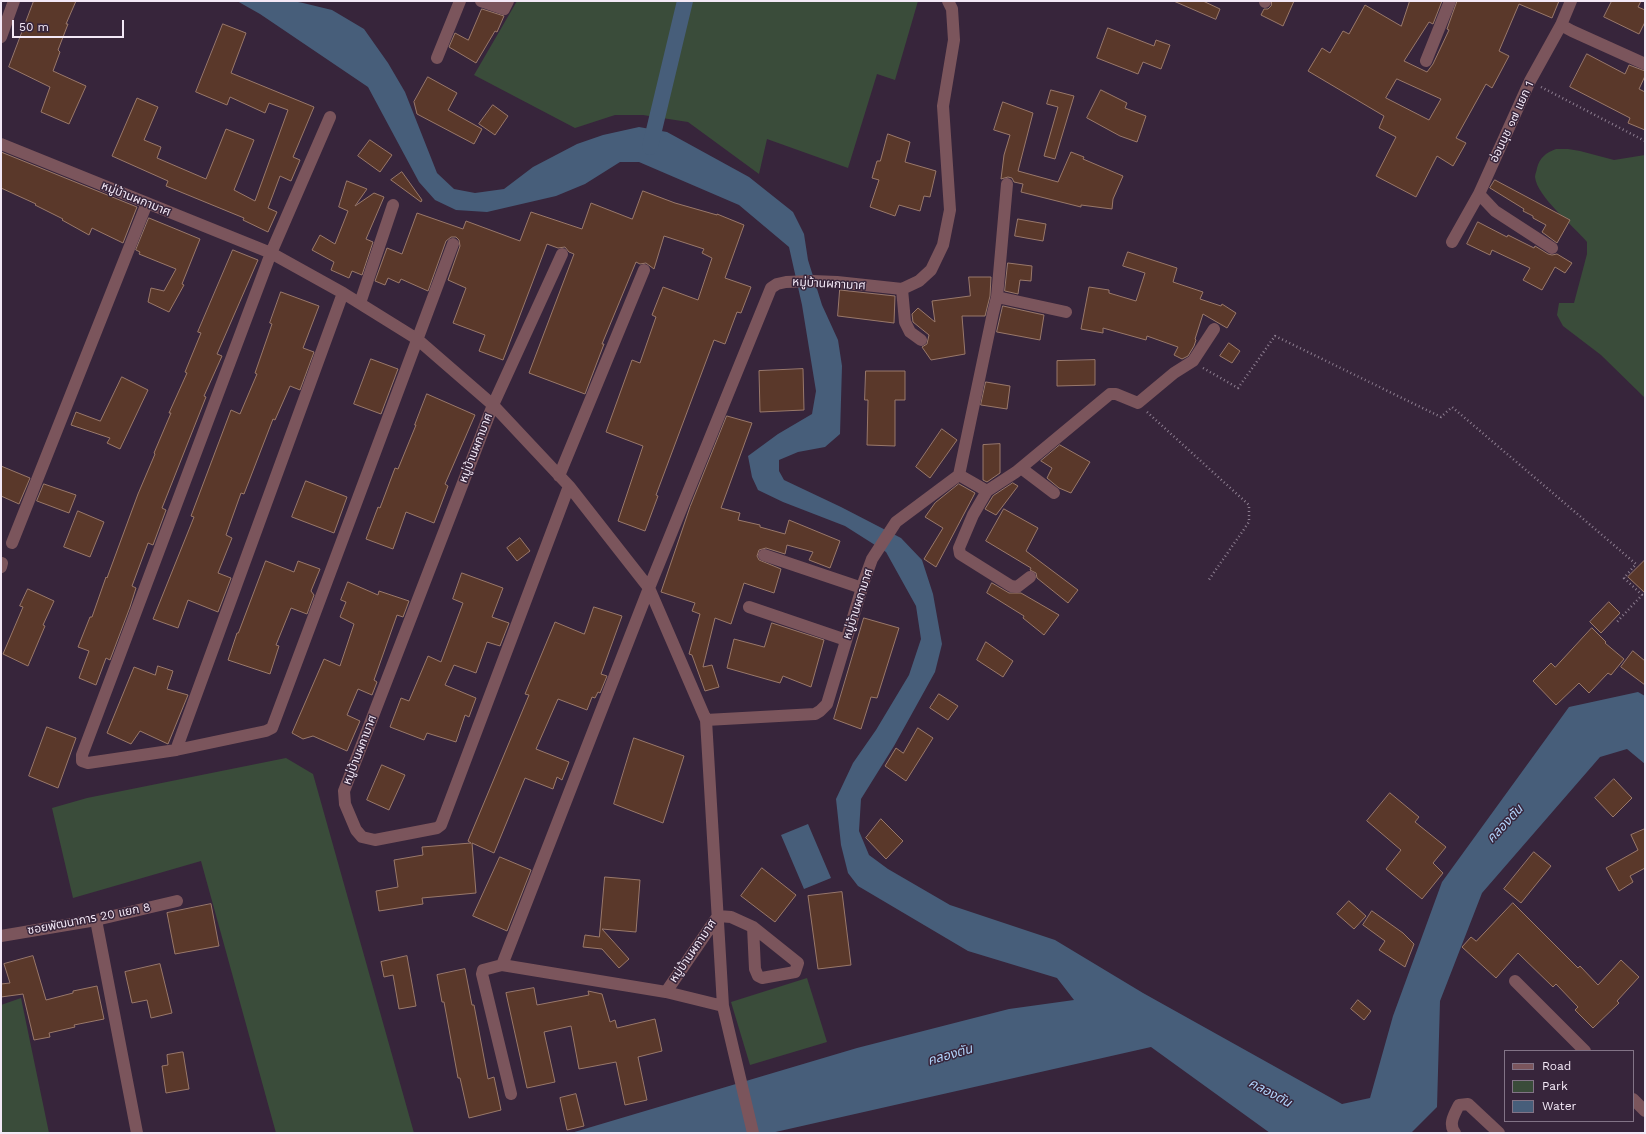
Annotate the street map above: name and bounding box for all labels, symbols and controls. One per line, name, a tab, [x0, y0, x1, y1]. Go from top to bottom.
scale bar	[14, 12, 126, 38]
text: 50 m	[19, 20, 49, 34]
street label: อ่อนนุช ๑๗ แยก 1	[1487, 79, 1537, 165]
street label: หมู่บ้านผกามาศ	[99, 179, 173, 219]
street label: หมู่บ้านผกามาศ	[792, 275, 866, 293]
street label: หมู่บ้านผกามาศ	[456, 411, 496, 485]
street label: หมู่บ้านผกามาศ	[840, 567, 876, 641]
street label: หมู่บ้านผกามาศ	[340, 713, 380, 787]
water label: คลองตัน	[1484, 802, 1526, 846]
street label: ซอยพัฒนาการ 20 แยก 8	[26, 900, 152, 938]
street label: หมู่บ้านผกามาศ	[666, 917, 720, 985]
water label: คลองตัน	[926, 1041, 974, 1069]
legend	[1504, 1050, 1634, 1122]
text: Road	[1542, 1059, 1571, 1073]
water label: คลองตัน	[1246, 1075, 1294, 1111]
text: Park	[1542, 1079, 1568, 1093]
text: Water	[1542, 1099, 1576, 1113]

